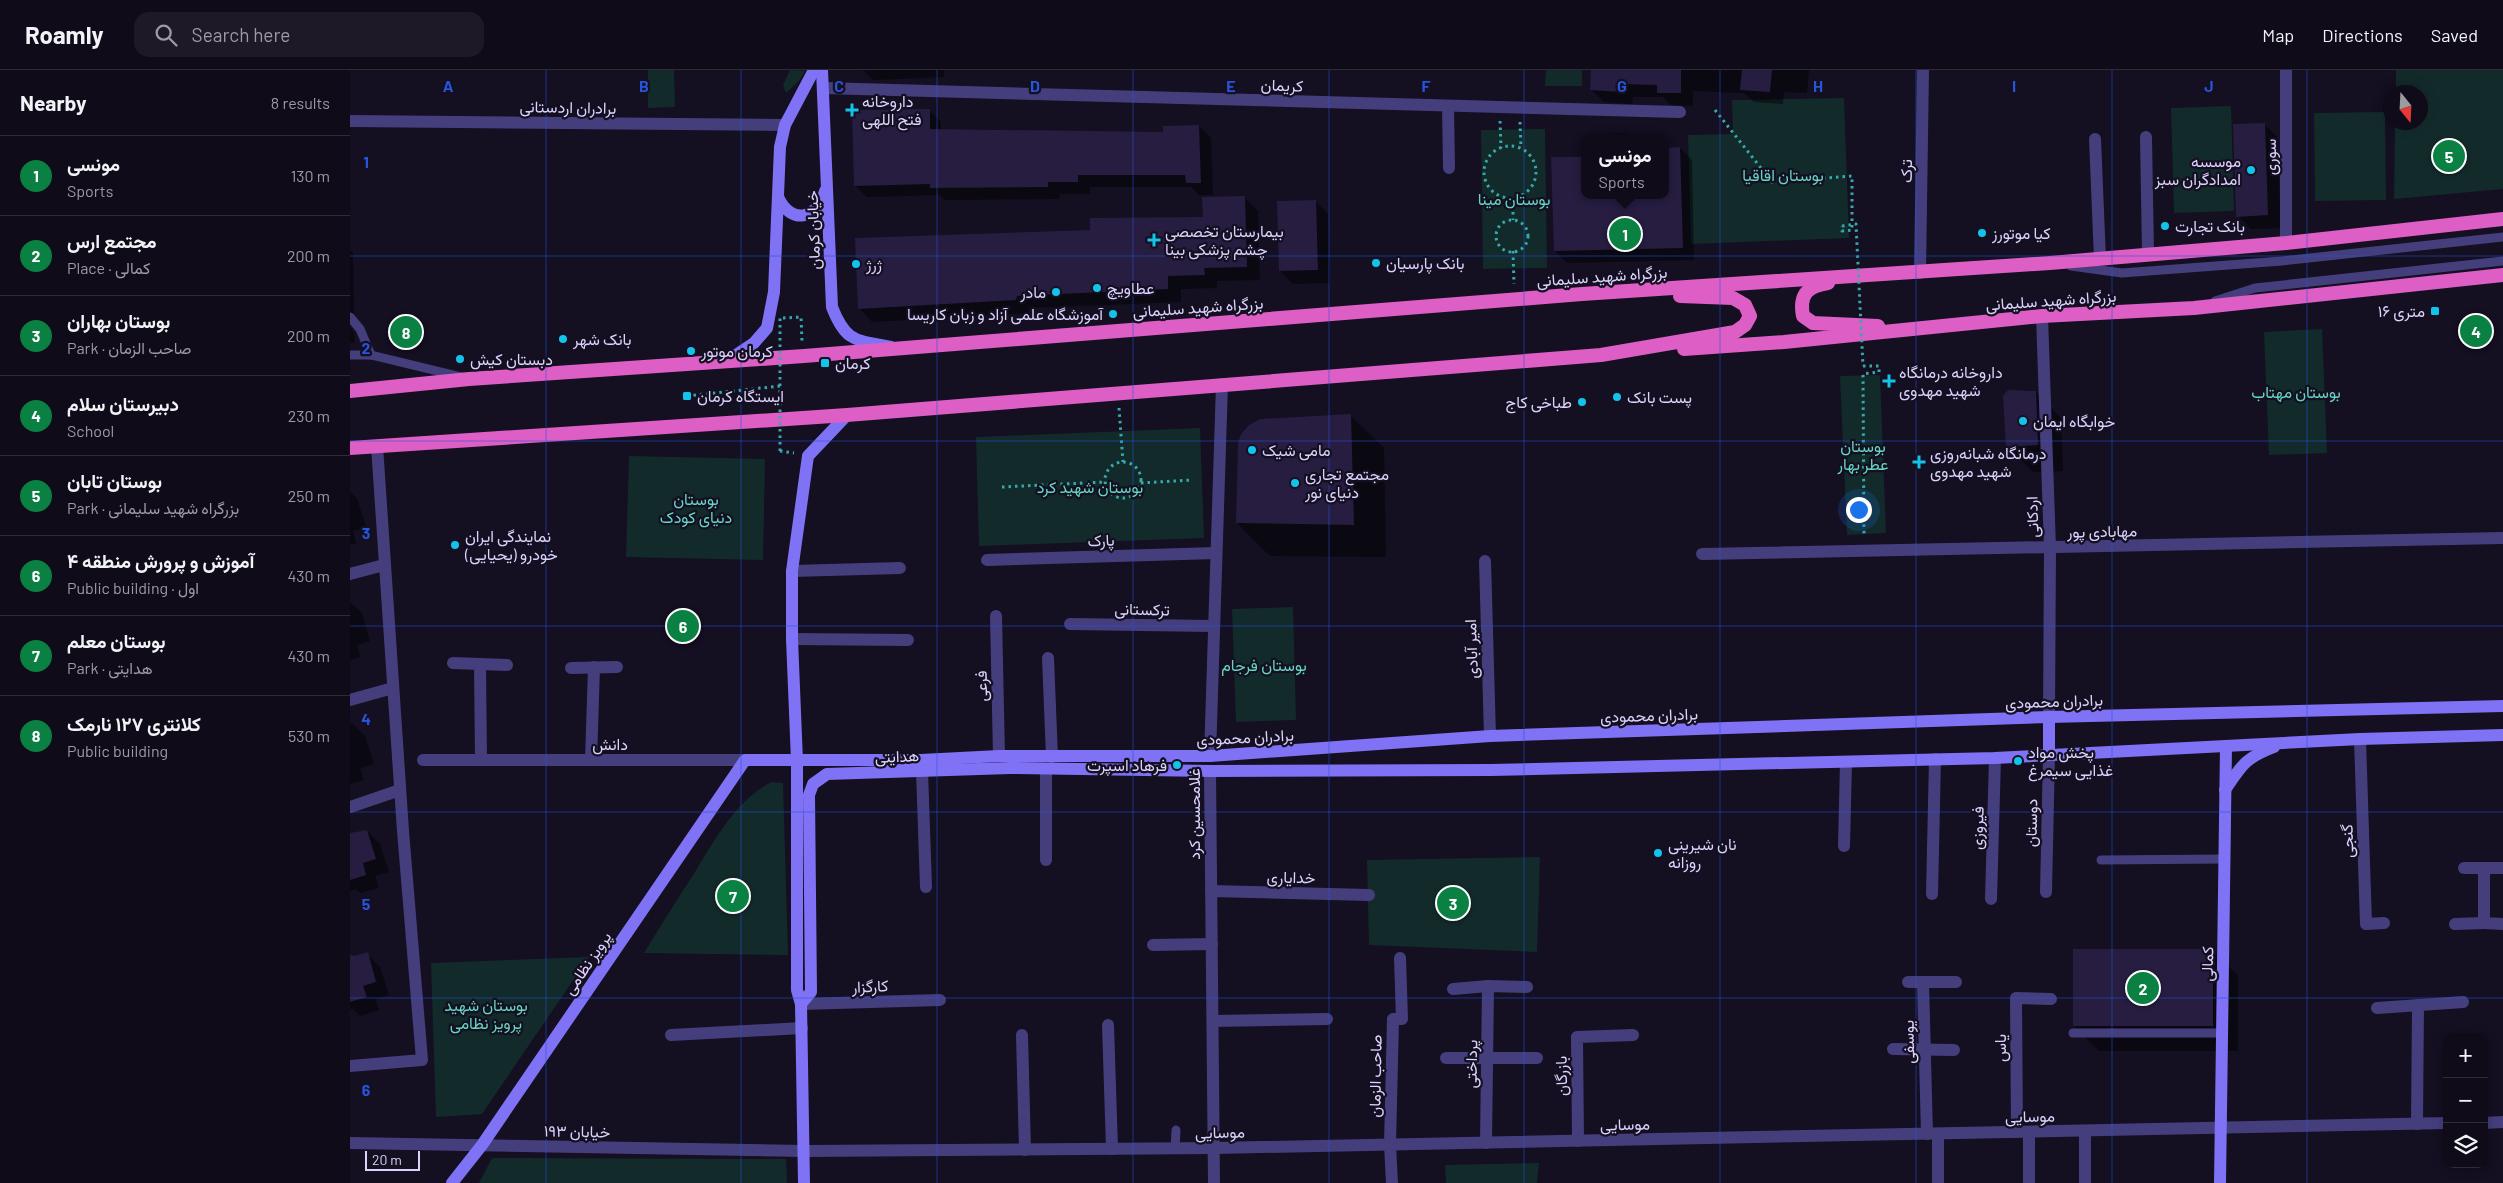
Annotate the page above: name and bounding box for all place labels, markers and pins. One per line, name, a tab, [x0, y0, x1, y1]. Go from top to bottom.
place label: داروخانه فتح اللهی	[862, 91, 922, 131]
marker: داروخانه فتح اللهی	[846, 104, 858, 116]
pin: 5	[2433, 137, 2465, 175]
place label: موسسه امدادگران سبز	[2154, 151, 2241, 190]
marker: موسسه امدادگران سبز	[2245, 164, 2257, 176]
pin: 1	[1609, 215, 1641, 253]
place label: بانک تجارت	[2175, 216, 2245, 237]
marker: بانک تجارت	[2159, 220, 2171, 232]
place label: بیمارستان تخصصی چشم پزشکی بینا	[1165, 221, 1284, 261]
place label: کیا موتورز	[1991, 223, 2051, 244]
marker: کیا موتورز	[1976, 227, 1988, 239]
marker: بیمارستان تخصصی چشم پزشکی بینا	[1147, 233, 1161, 247]
place label: بانک پارسیان	[1386, 253, 1465, 275]
place label: ژرژ	[865, 254, 882, 275]
marker: بانک پارسیان	[1370, 257, 1382, 269]
marker: ژرژ	[850, 258, 862, 270]
place label: عطاویچ	[1107, 278, 1154, 300]
place label: مادر	[1019, 282, 1046, 303]
marker: عطاویچ	[1091, 282, 1103, 294]
marker: مادر	[1050, 286, 1062, 298]
place label: ۱۶ متری	[2378, 301, 2425, 322]
place label: آموزشگاه علمی آزاد و زبان کاریسا	[907, 304, 1104, 325]
marker: ۱۶ متری	[2429, 305, 2441, 317]
marker: آموزشگاه علمی آزاد و زبان کاریسا	[1107, 308, 1119, 320]
pin: 4	[2460, 312, 2492, 350]
pin: 8	[390, 313, 422, 351]
place label: بانک شهر	[572, 329, 632, 350]
marker: بانک شهر	[557, 333, 569, 345]
place label: کرمان موتور	[700, 341, 773, 362]
marker: کرمان موتور	[685, 345, 697, 357]
place label: دبستان کیش	[470, 349, 553, 370]
marker: دبستان کیش	[454, 353, 466, 365]
place label: کرمان	[835, 353, 871, 374]
marker: کرمان	[819, 357, 831, 369]
place label: داروخانه درمانگاه شهید مهدوی	[1899, 362, 2003, 401]
marker: داروخانه درمانگاه شهید مهدوی	[1883, 375, 1895, 387]
place label: ایستگاه کرمان	[697, 386, 784, 407]
place label: پست بانک	[1627, 387, 1692, 409]
marker: ایستگاه کرمان	[681, 390, 693, 402]
marker: پست بانک	[1611, 391, 1623, 403]
place label: طباخی کاج	[1506, 392, 1572, 414]
marker: طباخی کاج	[1576, 396, 1588, 408]
place label: خوابگاه ایمان	[2033, 411, 2115, 432]
marker: خوابگاه ایمان	[2017, 415, 2029, 427]
place label: مامی شیک	[1262, 440, 1331, 461]
place label: درمانگاه شبانه‌روزی شهید مهدوی	[1930, 443, 2047, 482]
marker: مامی شیک	[1246, 444, 1258, 456]
marker: درمانگاه شبانه‌روزی شهید مهدوی	[1912, 455, 1926, 469]
place label: مجتمع تجاری دنیای نور	[1304, 464, 1389, 503]
marker: مجتمع تجاری دنیای نور	[1289, 477, 1301, 489]
place label: نمایندگی ایران خودرو (یحیایی)	[464, 526, 558, 565]
marker: نمایندگی ایران خودرو (یحیایی)	[449, 539, 461, 551]
pin: 6	[667, 607, 699, 645]
place label: پخش مواد غذایی سیمرغ	[2028, 742, 2113, 782]
place label: فرهاد اسپرت	[1087, 755, 1167, 777]
marker: پخش مواد غذایی سیمرغ	[2012, 755, 2024, 767]
marker: فرهاد اسپرت	[1171, 759, 1183, 771]
place label: نان شیرینی روزانه	[1668, 834, 1737, 873]
marker: نان شیرینی روزانه	[1652, 847, 1664, 859]
pin: 7	[717, 877, 749, 915]
pin: 3	[1437, 884, 1469, 922]
pin: 2	[2127, 969, 2159, 1007]

